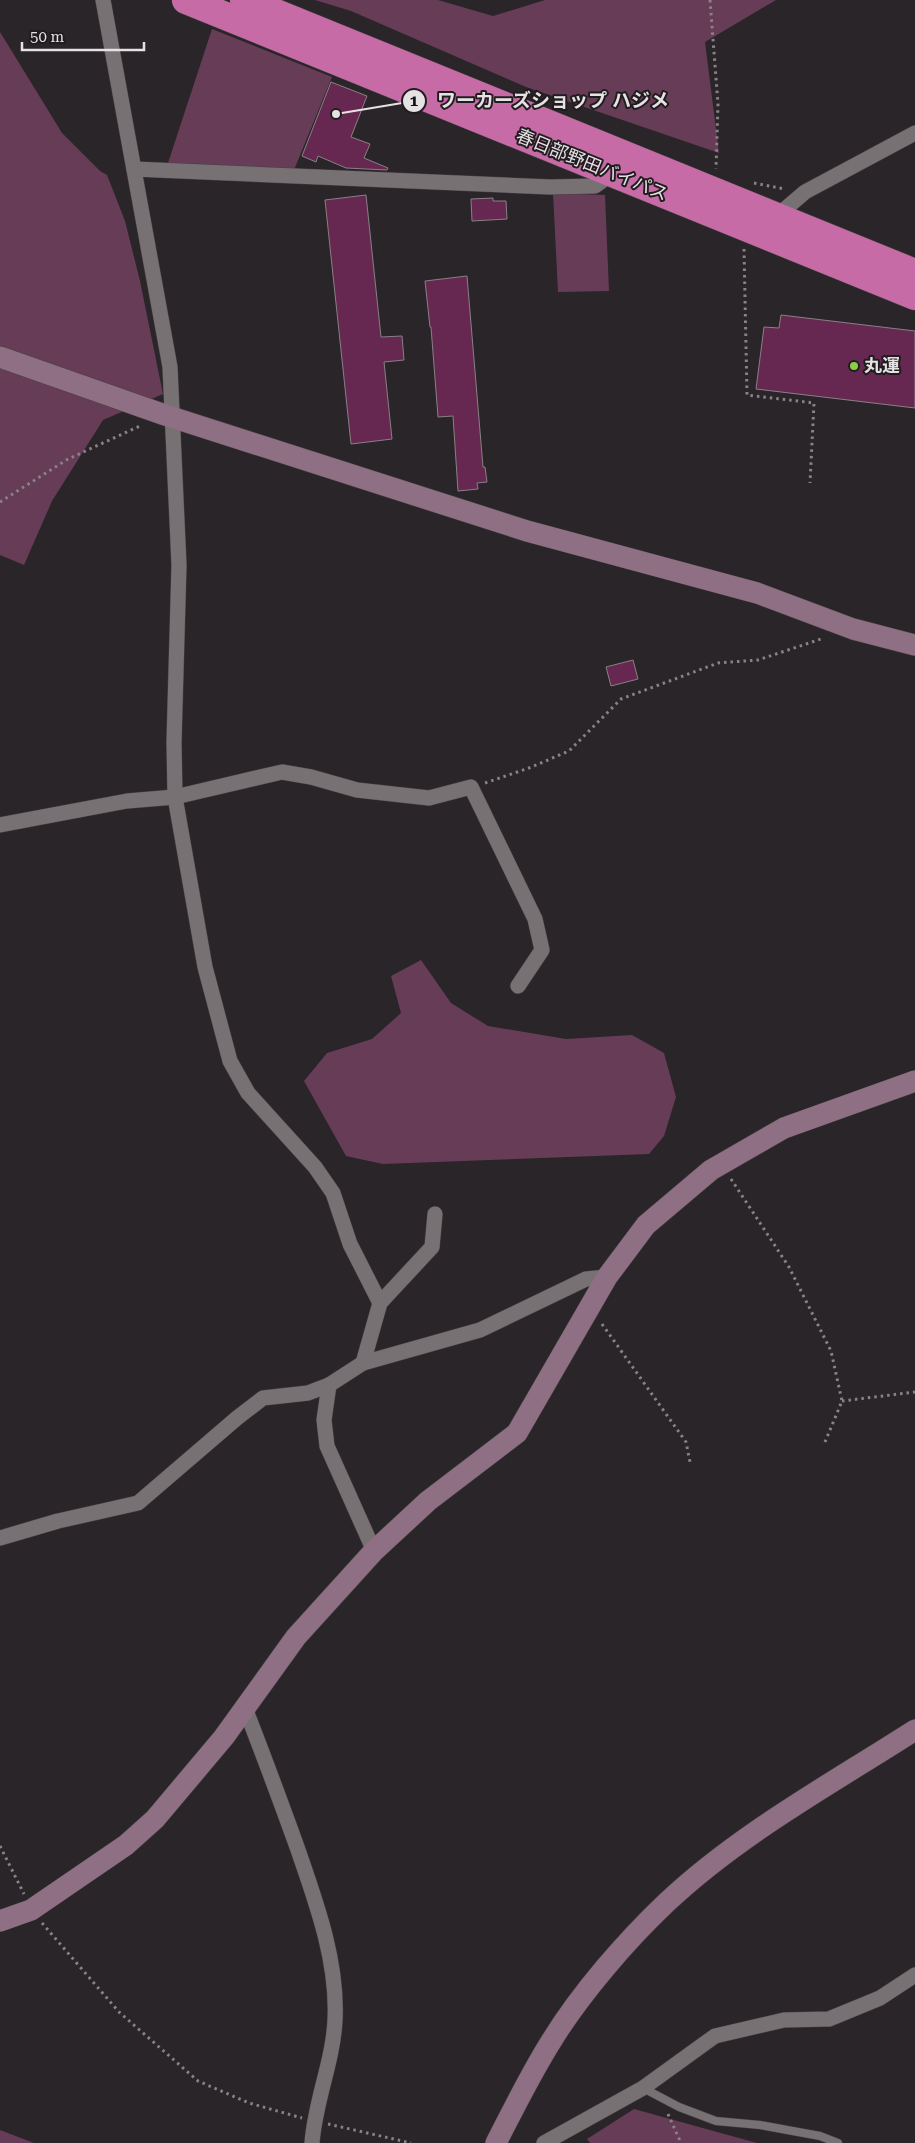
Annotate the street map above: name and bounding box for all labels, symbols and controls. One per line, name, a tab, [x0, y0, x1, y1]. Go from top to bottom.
scale bar	[22, 20, 145, 52]
text: 50 m	[30, 28, 65, 46]
callout: ワーカーズショップ ハジメ	[402, 84, 680, 118]
text: ワーカーズショップ ハジメ	[437, 89, 669, 112]
text: 1	[410, 92, 419, 110]
street label: 春日部野田バイパス	[513, 125, 671, 205]
place label: 丸運	[864, 355, 900, 376]
marker: 丸運	[848, 360, 860, 372]

